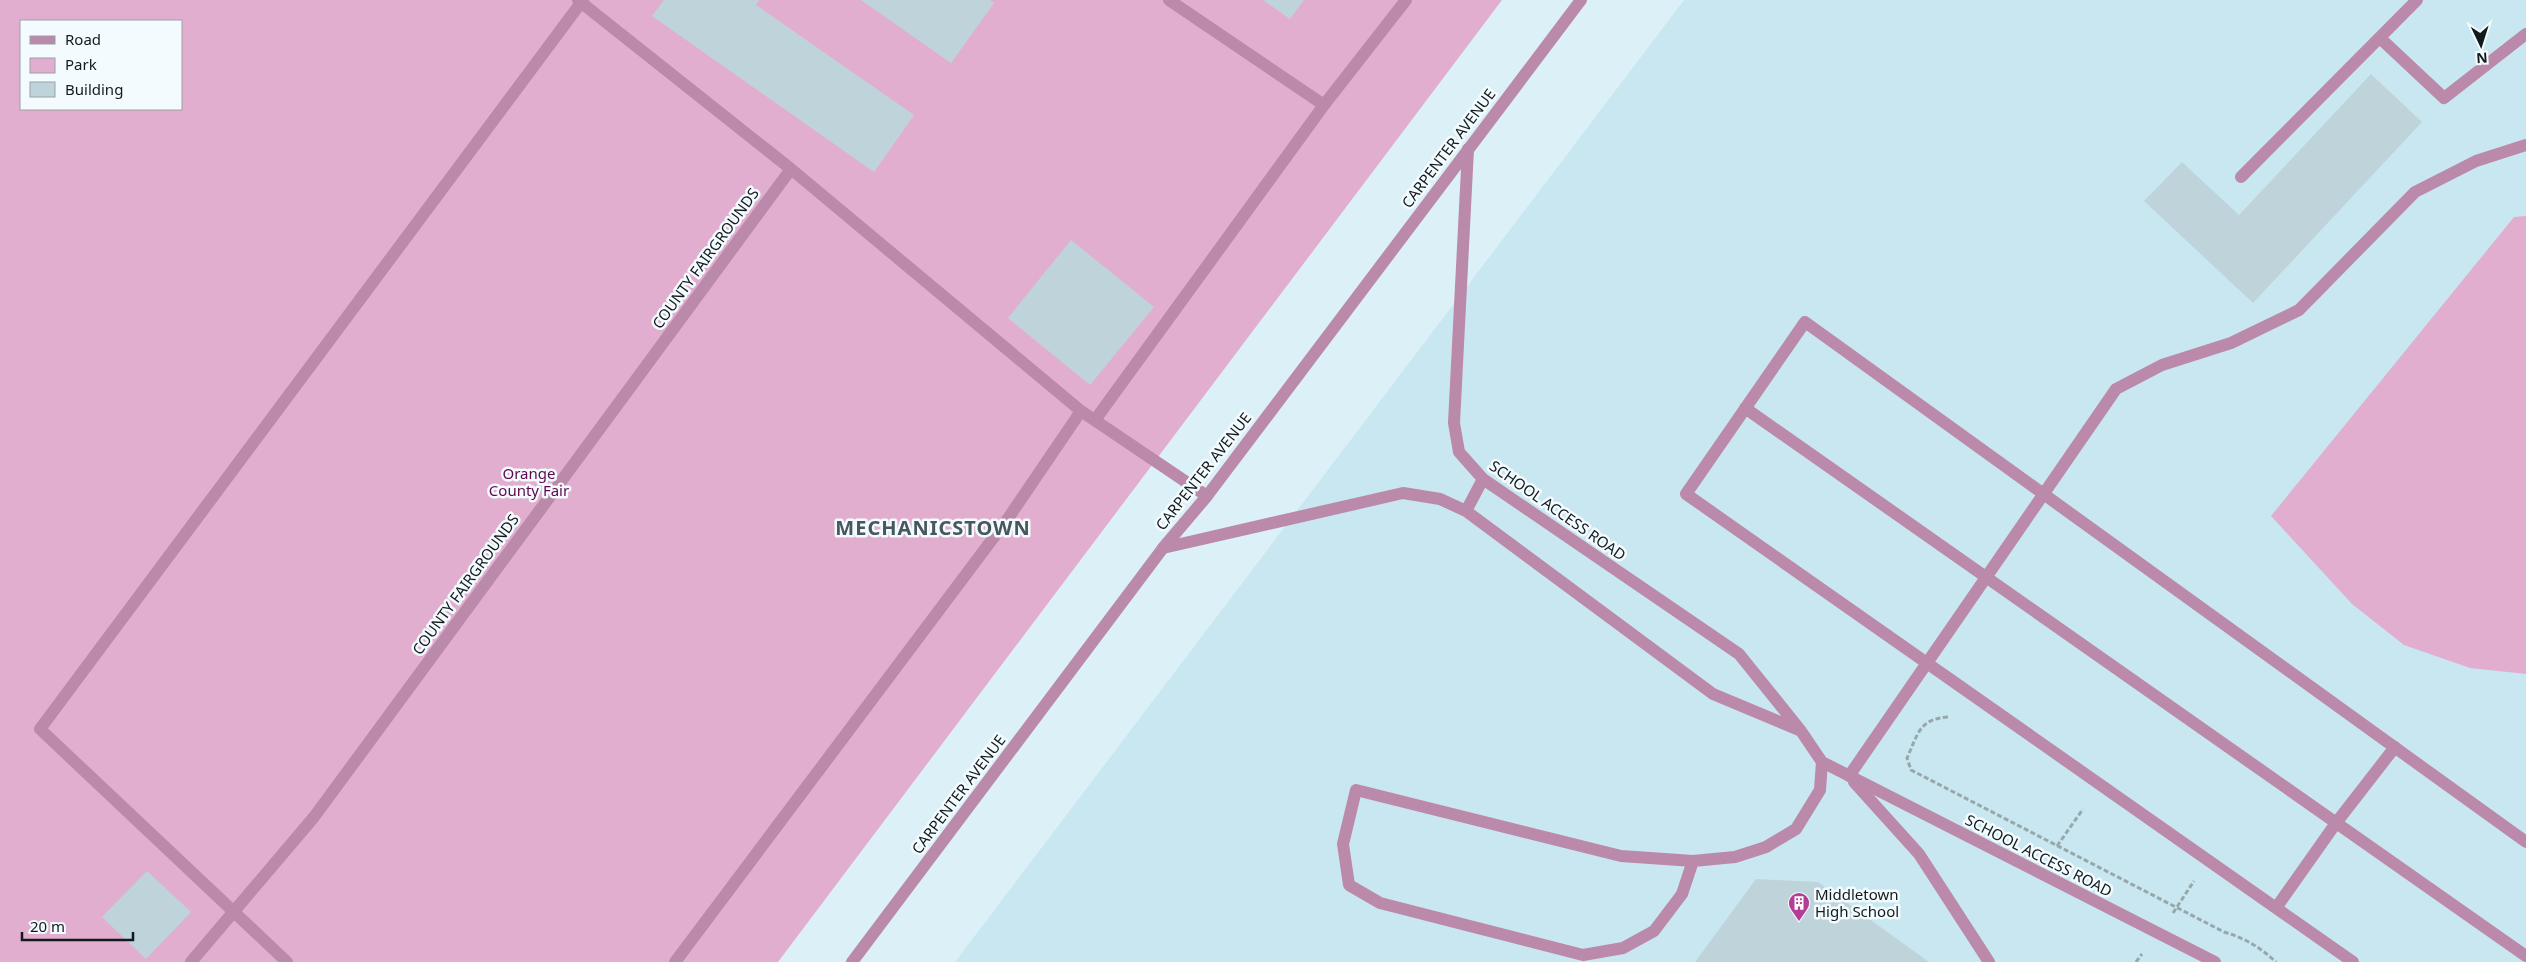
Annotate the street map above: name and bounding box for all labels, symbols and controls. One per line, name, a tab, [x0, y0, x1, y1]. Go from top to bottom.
legend	[20, 20, 182, 110]
north arrow	[2456, 20, 2506, 70]
text: Road	[65, 29, 101, 49]
text: N	[2476, 49, 2488, 68]
text: Park	[65, 54, 97, 74]
text: Building	[65, 79, 123, 99]
street label: CARPENTER AVENUE	[1397, 84, 1499, 212]
street label: COUNTY FAIRGROUNDS	[647, 184, 763, 332]
street label: CARPENTER AVENUE	[1151, 408, 1255, 534]
street label: SCHOOL ACCESS ROAD	[1486, 455, 1630, 565]
park label: Orange County Fair	[489, 463, 569, 500]
street label: COUNTY FAIRGROUNDS	[407, 510, 523, 658]
district label: MECHANICSTOWN	[835, 514, 1031, 541]
street label: CARPENTER AVENUE	[907, 730, 1009, 858]
street label: SCHOOL ACCESS ROAD	[1962, 809, 2116, 901]
place label: Middletown High School	[1815, 884, 1899, 921]
building icon: Middletown High School	[1787, 891, 1811, 922]
scale bar	[22, 910, 134, 942]
text: 20 m	[30, 916, 65, 936]

